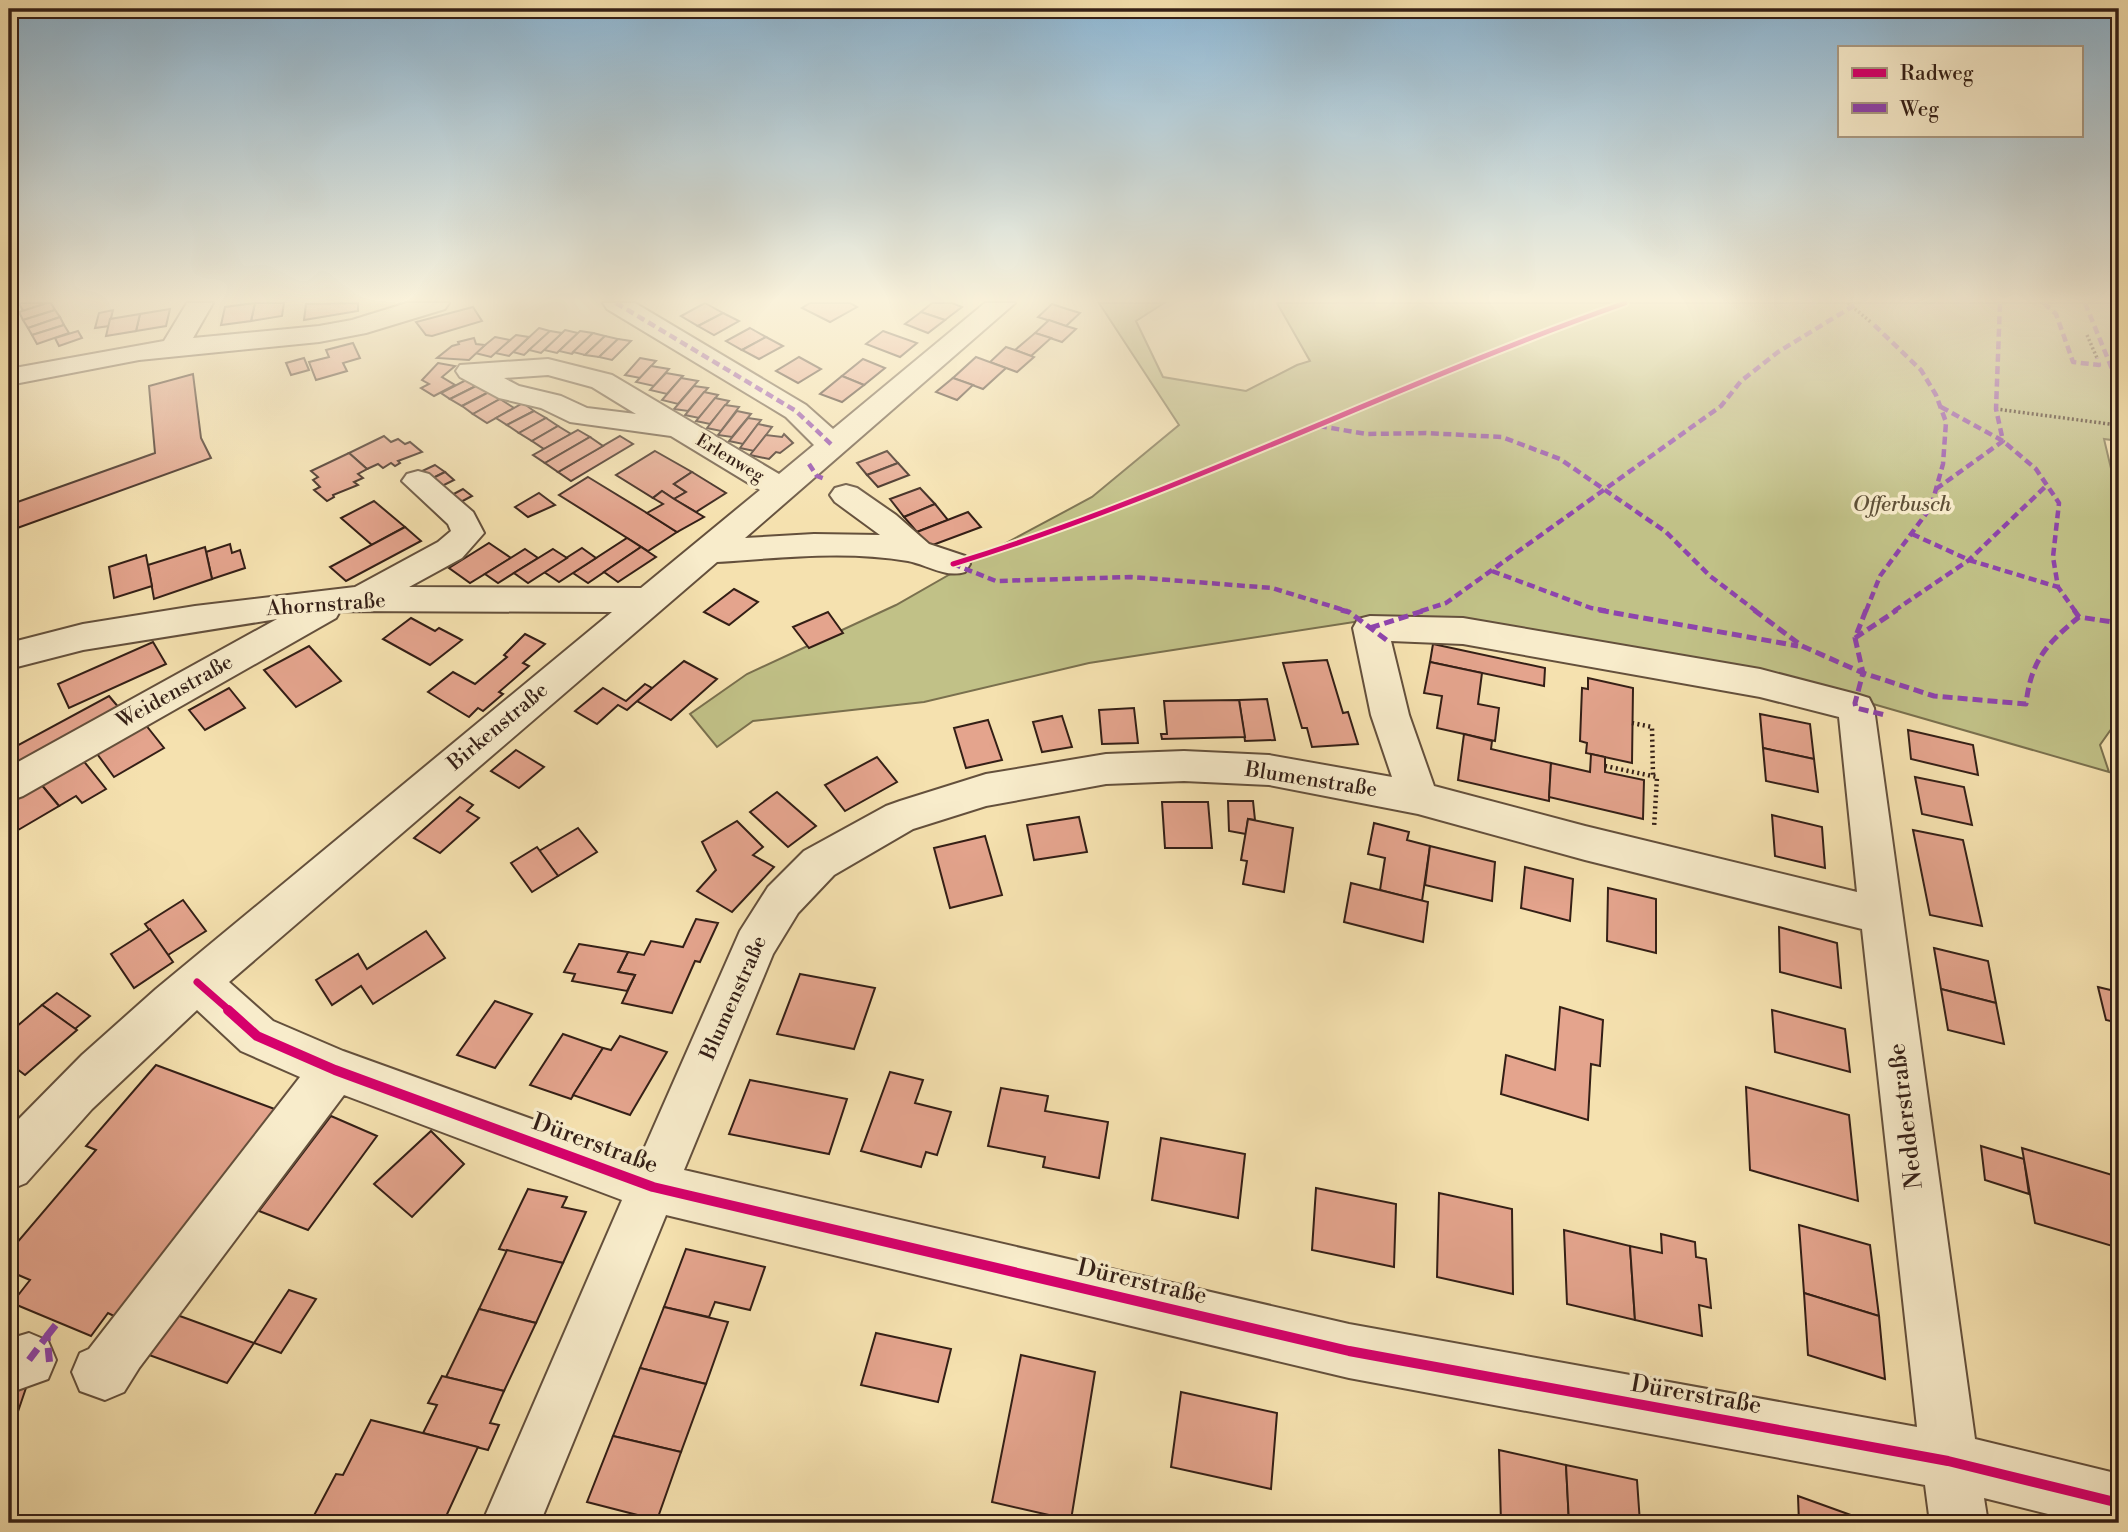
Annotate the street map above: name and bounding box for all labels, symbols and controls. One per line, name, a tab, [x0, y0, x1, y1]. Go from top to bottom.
legend	[1838, 46, 2082, 136]
text: Radweg	[1900, 61, 1974, 87]
text: Weg	[1899, 97, 1939, 123]
street label: Erlenweg	[692, 429, 769, 488]
park label: Offerbusch	[1853, 492, 1952, 518]
street label: Ahornstraße	[265, 588, 386, 622]
street label: Weidenstraße	[111, 649, 238, 735]
street label: Birkenstraße	[442, 677, 554, 777]
street label: Blumenstraße	[1242, 757, 1379, 803]
street label: Blumenstraße	[695, 932, 773, 1065]
street label: Nedderstraße	[1882, 1041, 1930, 1191]
street label: Dürerstraße	[528, 1107, 662, 1181]
street label: Dürerstraße	[1074, 1253, 1210, 1311]
street label: Dürerstraße	[1628, 1369, 1764, 1421]

